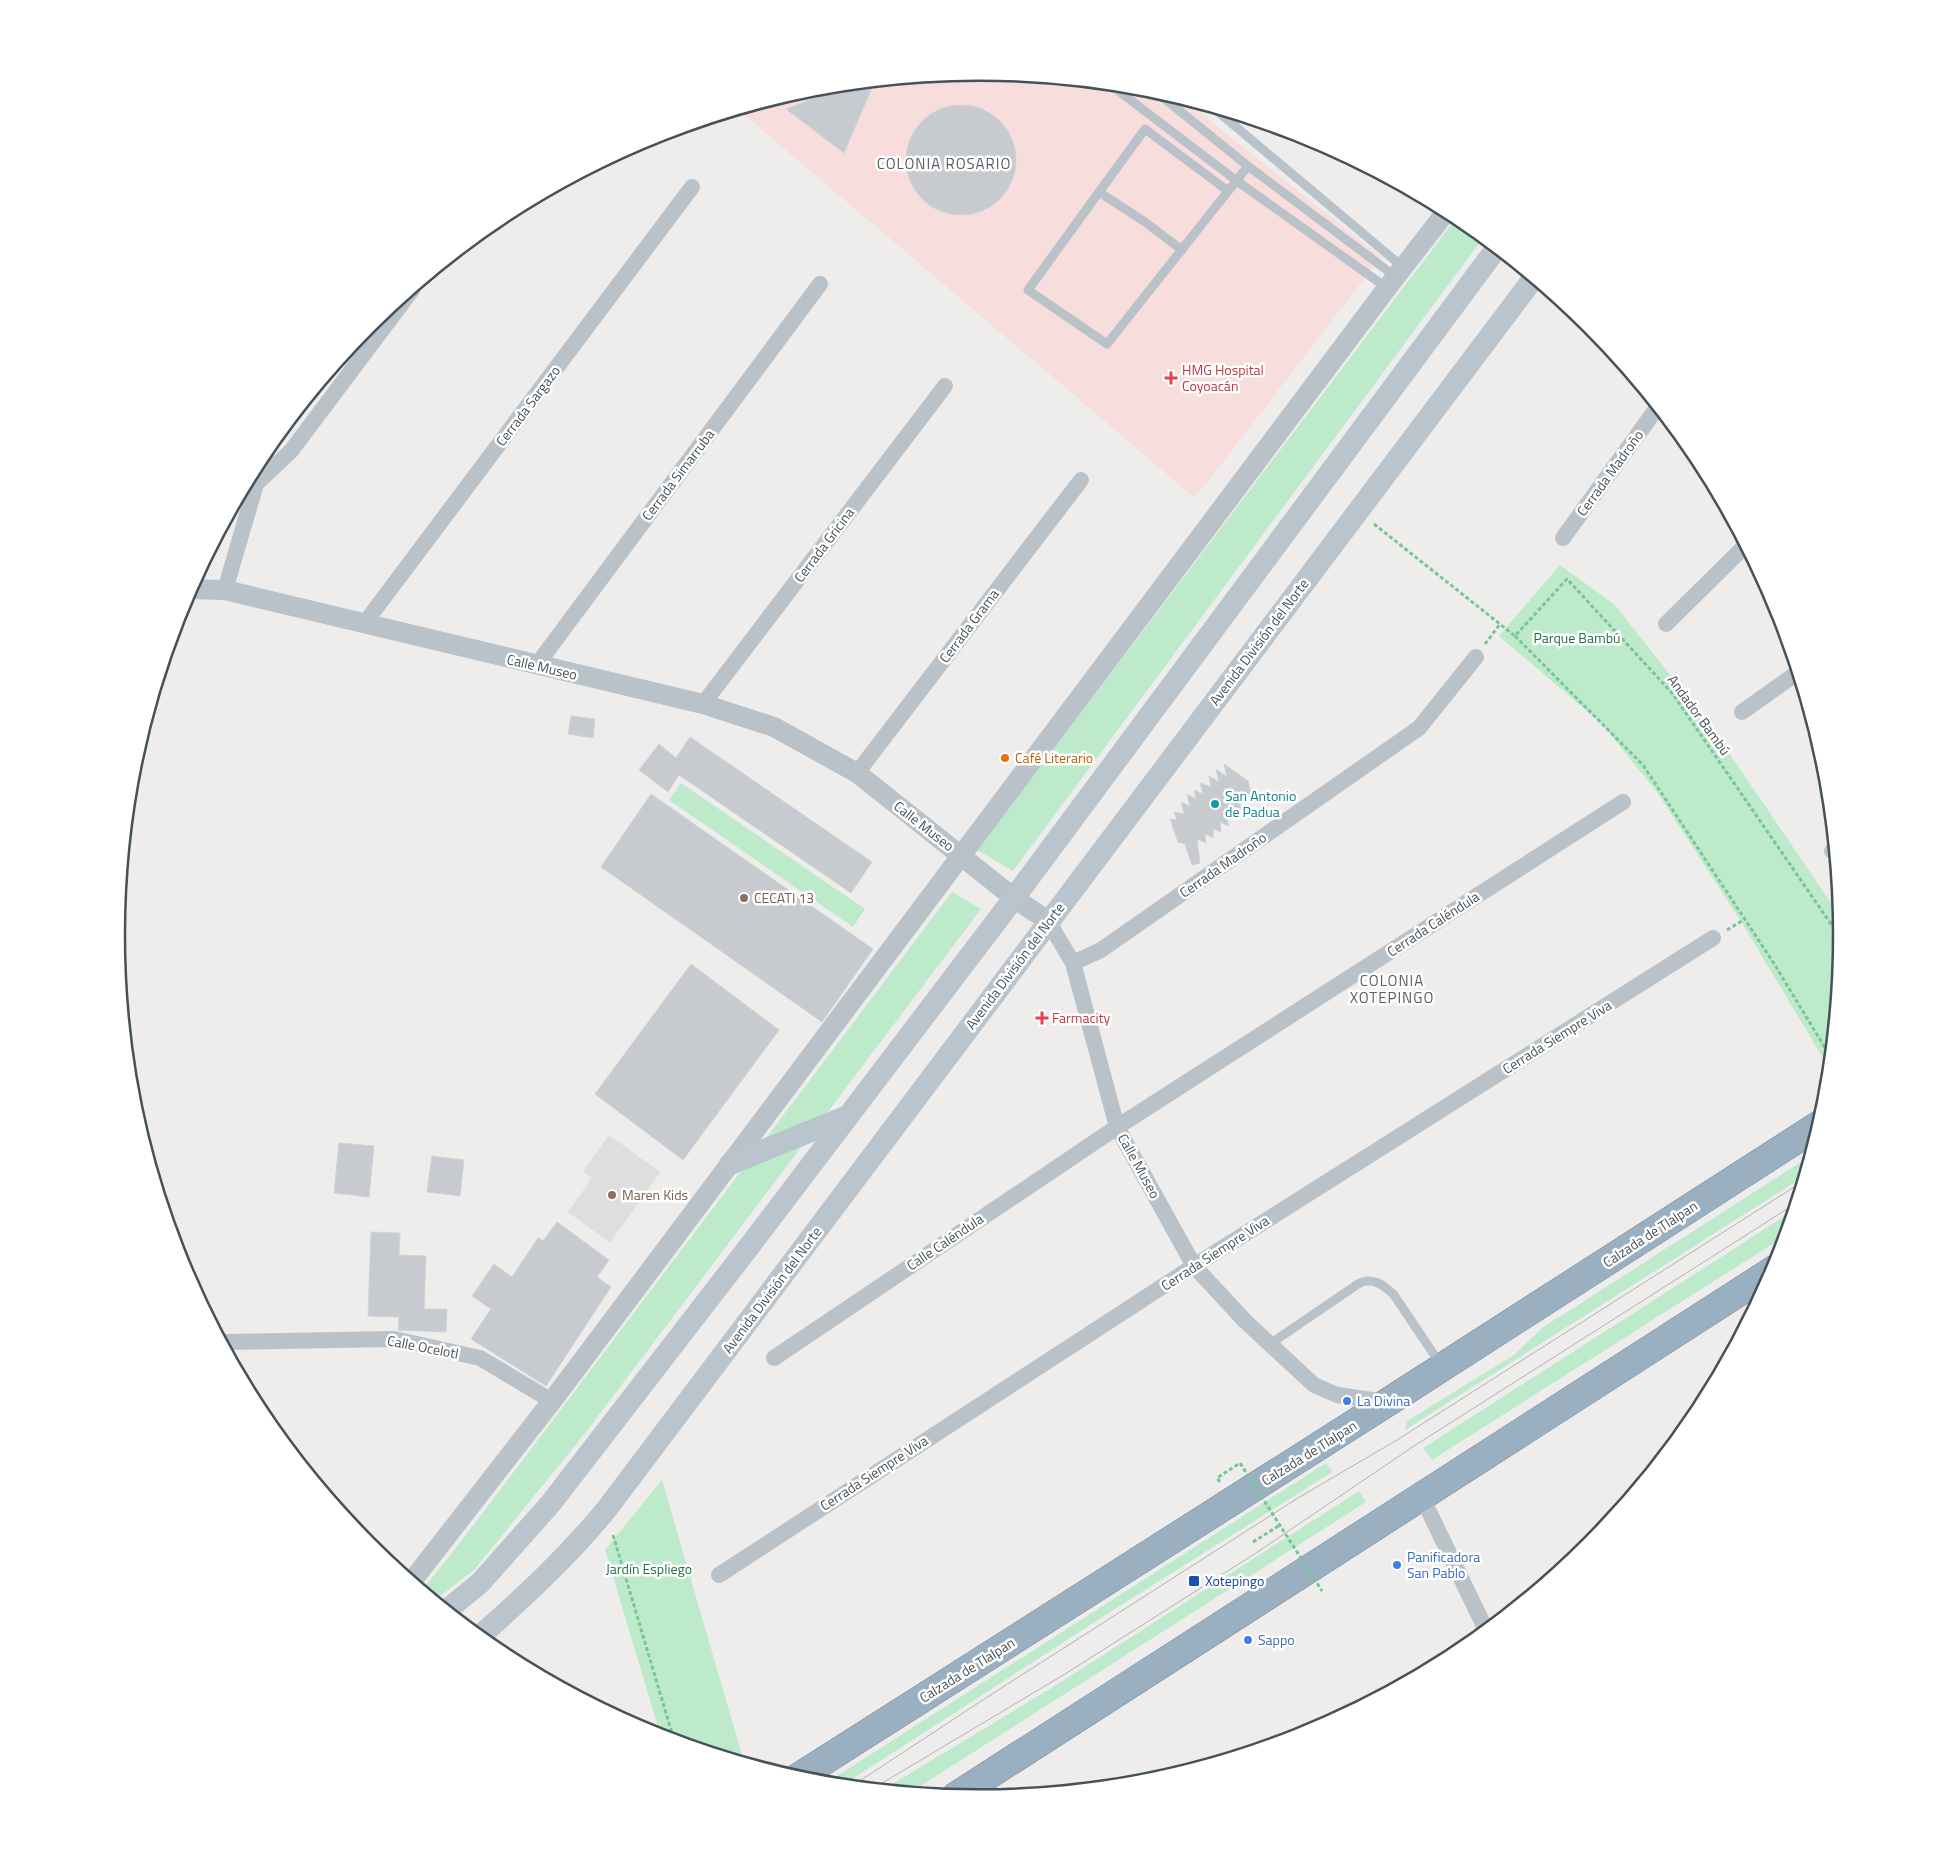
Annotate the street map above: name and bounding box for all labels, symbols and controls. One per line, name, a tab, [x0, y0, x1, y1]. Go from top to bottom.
district label: COLONIA ROSARIO	[877, 152, 1011, 175]
place label: HMG Hospital Coyoacán	[1182, 359, 1264, 396]
street label: Cerrada Sargazo	[490, 361, 565, 450]
marker: HMG Hospital Coyoacán	[1164, 371, 1178, 385]
street label: Cerrada Simarruba	[636, 425, 719, 525]
street label: Cerrada Madroño	[1571, 425, 1648, 520]
street label: Cerrada Gricina	[788, 503, 859, 587]
street label: Avenida División del Norte	[1204, 574, 1313, 709]
street label: Cerrada Grama	[934, 584, 1003, 667]
park label: Parque Bambú	[1534, 627, 1621, 648]
street label: Calle Museo	[505, 648, 579, 685]
street label: Andador Bambú	[1663, 670, 1736, 759]
place label: Café Literario	[1015, 747, 1093, 768]
marker: Café Literario	[999, 752, 1011, 764]
place label: San Antonio de Padua	[1225, 785, 1296, 822]
street label: Calle Museo	[890, 795, 959, 856]
marker: San Antonio de Padua	[1209, 798, 1221, 810]
street label: Cerrada Madroño	[1175, 827, 1270, 902]
street label: Cerrada Caléndula	[1382, 886, 1483, 961]
place label: CECATI 13	[754, 887, 814, 908]
marker: CECATI 13	[738, 892, 750, 904]
street label: Avenida División del Norte	[960, 898, 1069, 1033]
district label: COLONIA XOTEPINGO	[1350, 969, 1434, 1009]
street label: Cerrada Siempre Viva	[1498, 994, 1615, 1079]
place label: Farmacity	[1052, 1007, 1111, 1028]
marker: Farmacity	[1036, 1012, 1048, 1024]
street label: Calle Museo	[1113, 1129, 1166, 1202]
place label: Maren Kids	[622, 1184, 688, 1205]
marker: Maren Kids	[606, 1189, 618, 1201]
street label: Calzada de Tlalpan	[1598, 1195, 1701, 1272]
street label: Calle Caléndula	[902, 1208, 987, 1275]
street label: Cerrada Siempre Viva	[1156, 1210, 1273, 1295]
street label: Avenida División del Norte	[717, 1222, 826, 1357]
street label: Calle Ocelotl	[386, 1329, 461, 1364]
place label: La Divina	[1357, 1390, 1410, 1411]
marker: La Divina	[1341, 1395, 1353, 1407]
street label: Calzada de Tlalpan	[1257, 1415, 1361, 1490]
street label: Cerrada Siempre Viva	[815, 1430, 932, 1515]
place label: Panificadora San Pablo	[1407, 1546, 1480, 1583]
park label: Jardín Espliego	[606, 1558, 692, 1579]
marker: Panificadora San Pablo	[1391, 1559, 1403, 1571]
place label: Xotepingo	[1205, 1570, 1264, 1591]
marker: Xotepingo	[1187, 1574, 1201, 1588]
place label: Sappo	[1258, 1629, 1295, 1650]
street label: Calzada de Tlalpan	[915, 1632, 1019, 1707]
marker: Sappo	[1242, 1634, 1254, 1646]

